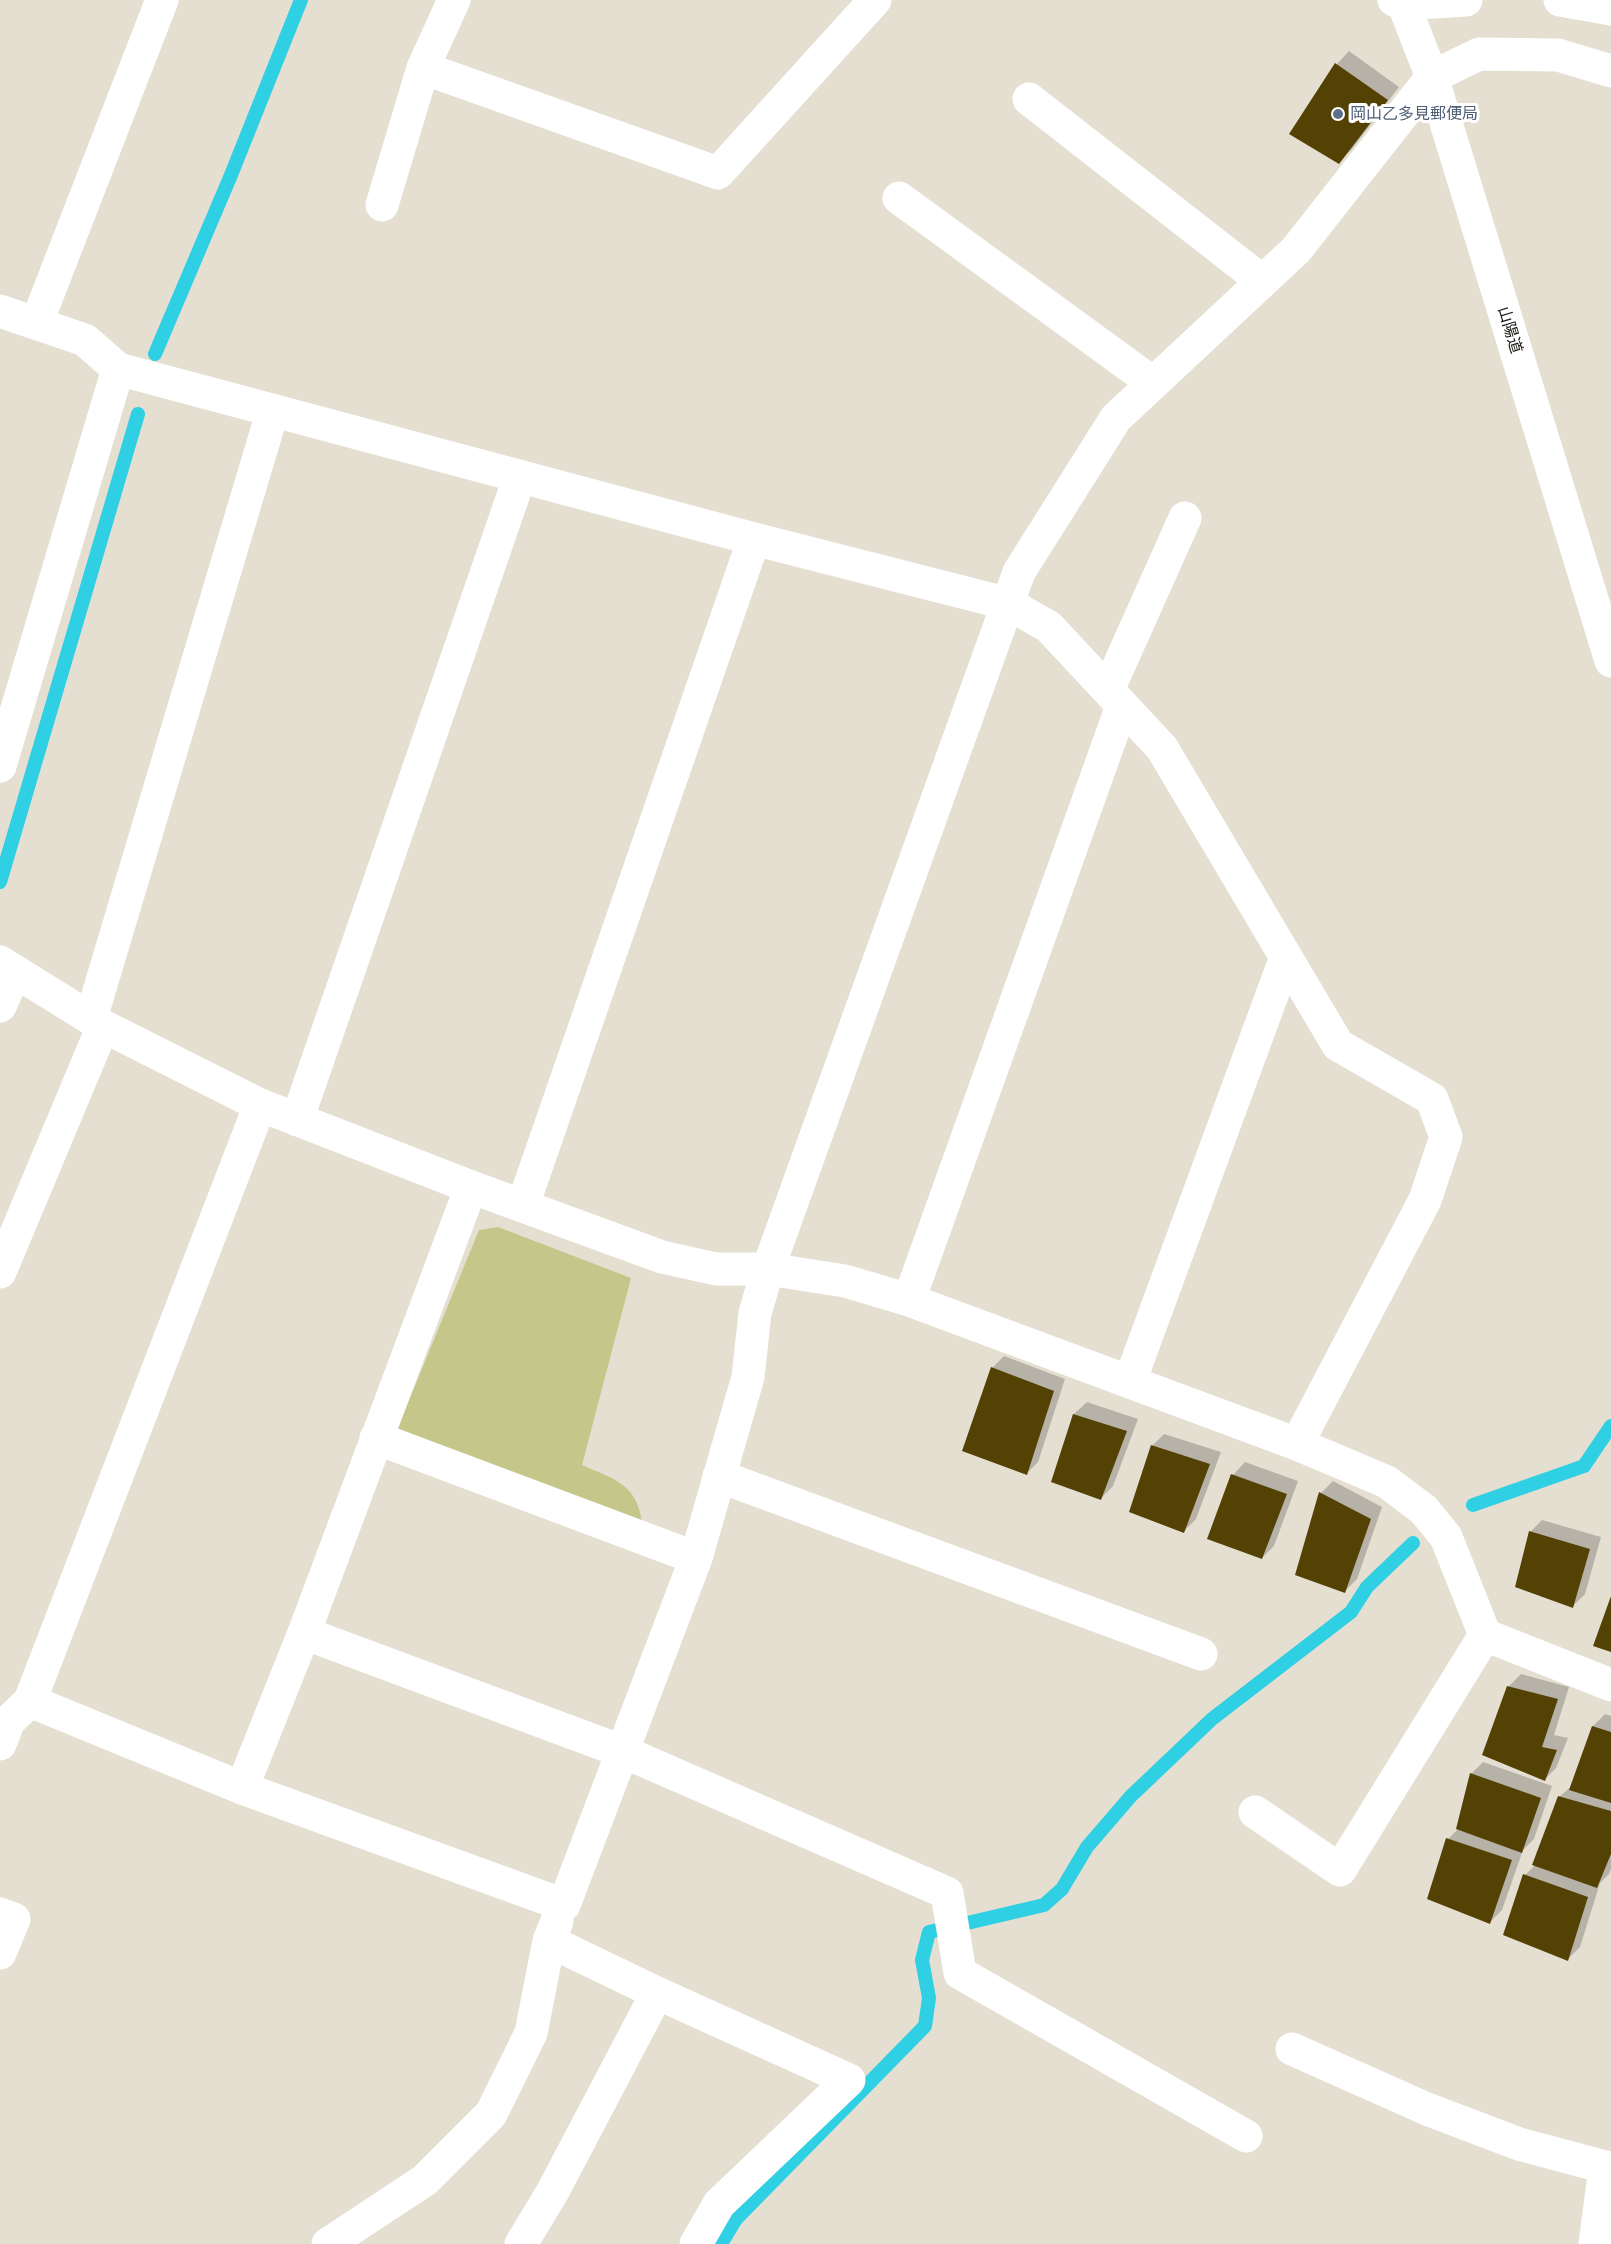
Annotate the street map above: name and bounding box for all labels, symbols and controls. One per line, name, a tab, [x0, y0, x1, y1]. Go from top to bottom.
place label: 岡山乙多見郵便局	[1350, 104, 1478, 124]
marker: 岡山乙多見郵便局	[1331, 107, 1345, 121]
street label: 山陽道	[1494, 304, 1526, 356]

